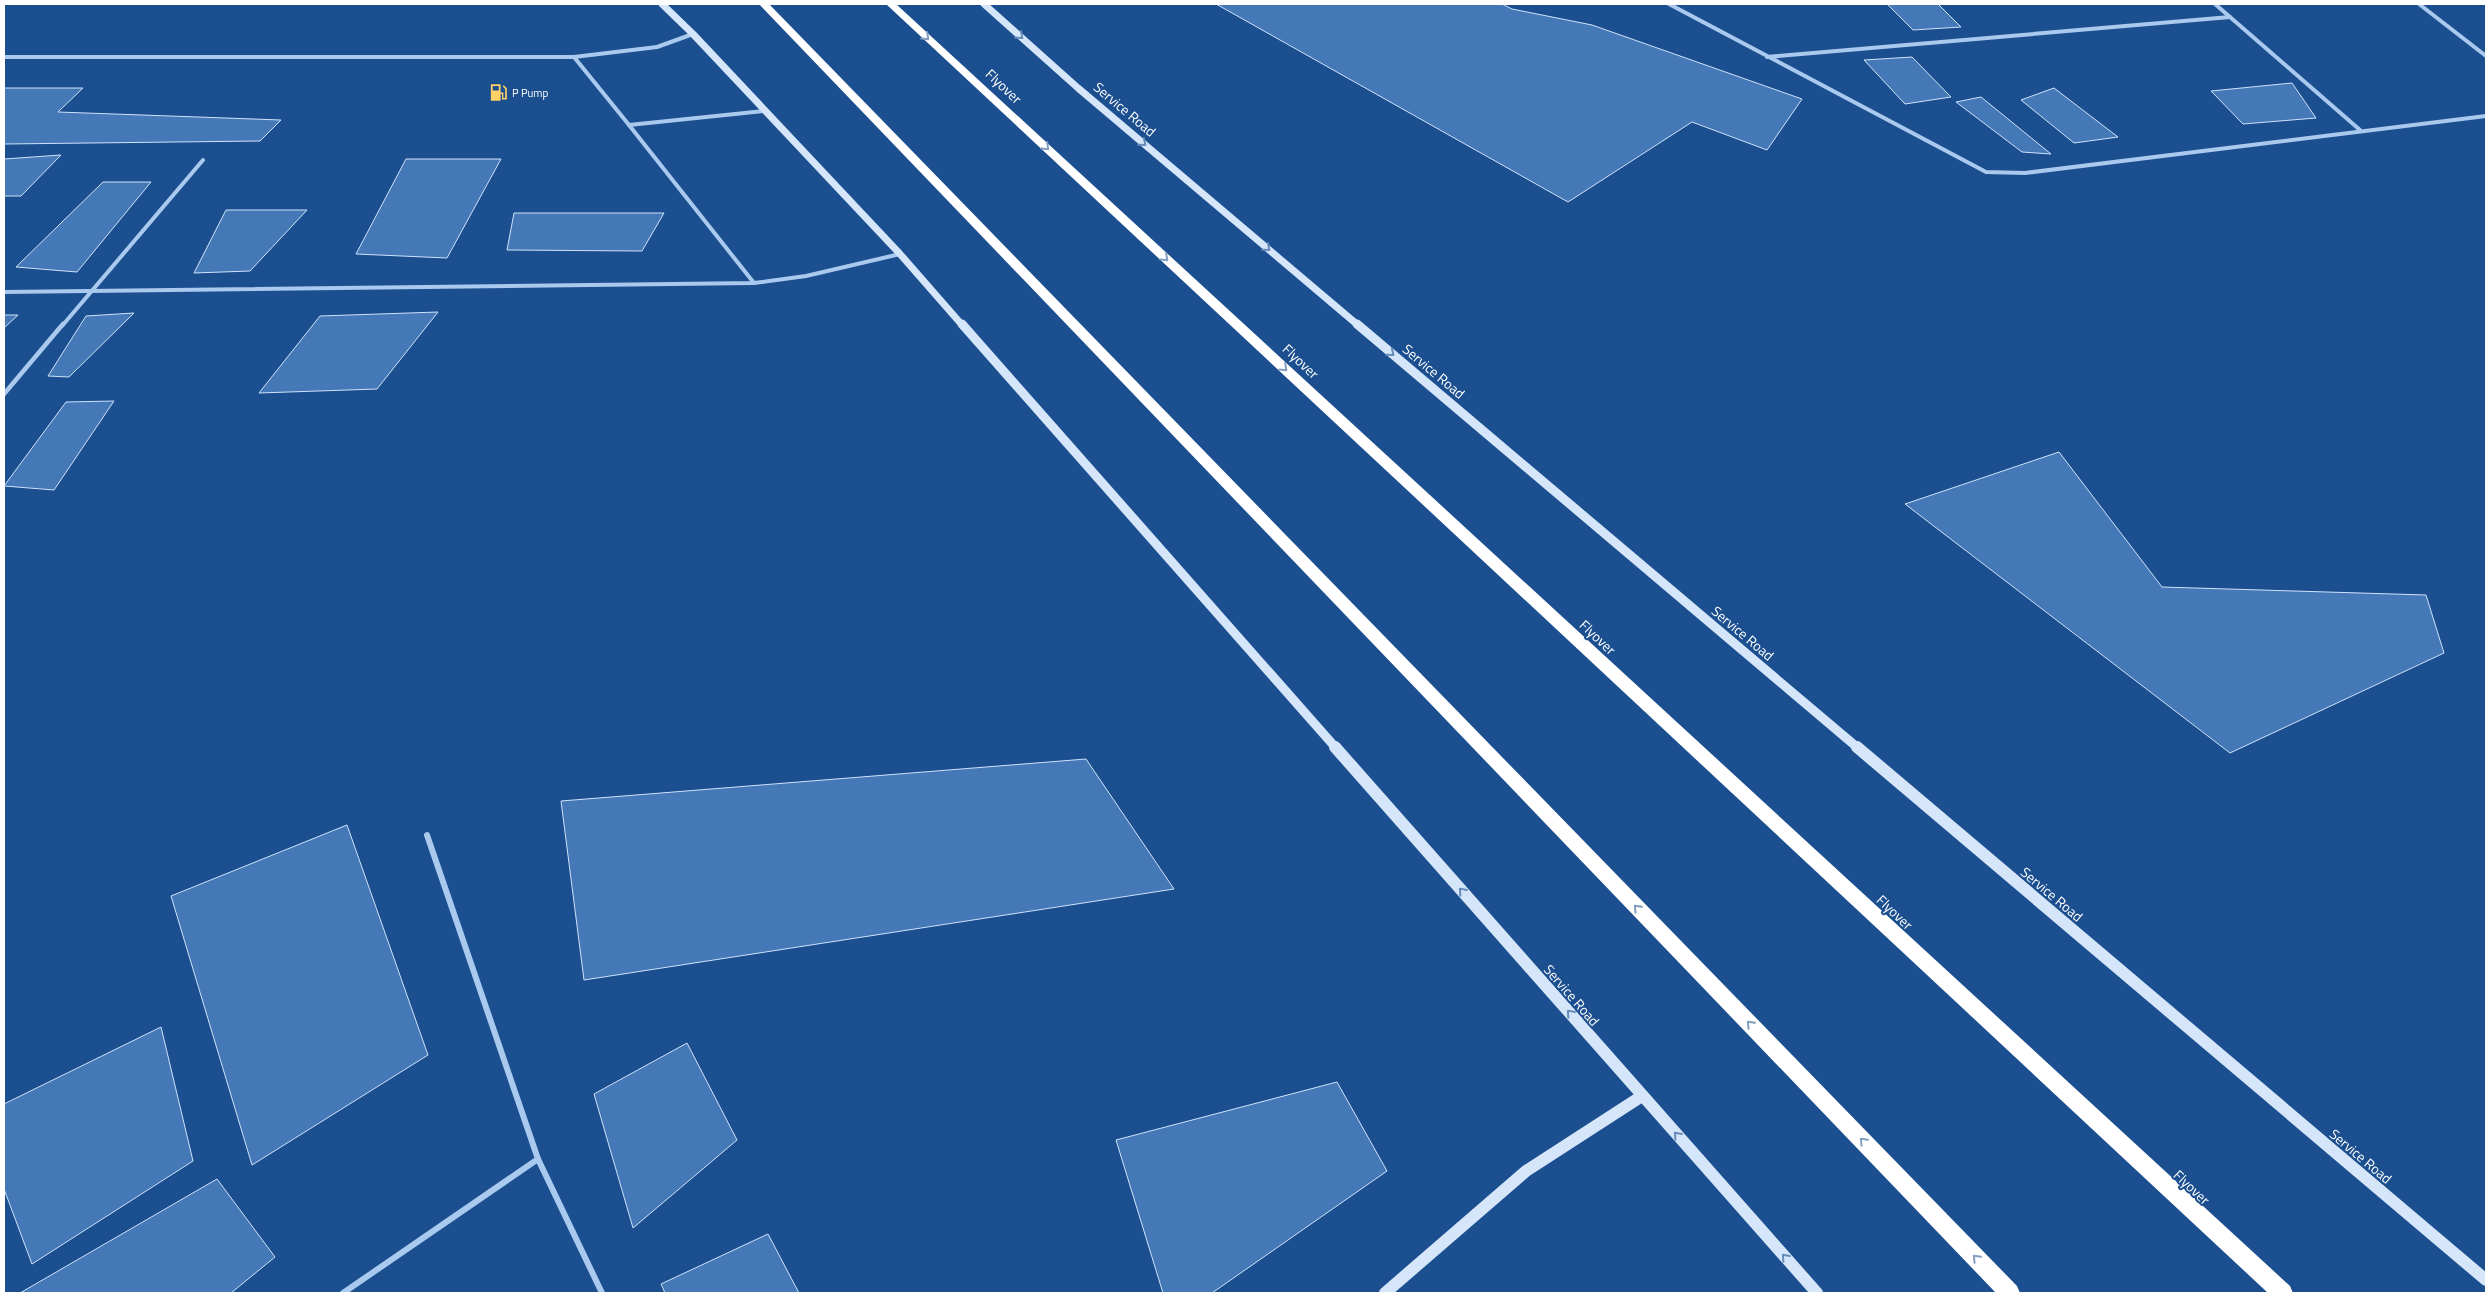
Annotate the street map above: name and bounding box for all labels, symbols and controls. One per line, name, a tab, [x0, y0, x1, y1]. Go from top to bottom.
one-way arrow	[921, 31, 930, 40]
one-way arrow	[1015, 31, 1024, 40]
street label: Flyover	[981, 64, 1027, 108]
street label: Service Road	[1089, 77, 1161, 141]
fuel station icon: P Pump	[488, 83, 508, 103]
place label: P Pump	[512, 85, 549, 101]
one-way arrow	[1138, 137, 1147, 146]
one-way arrow	[1040, 141, 1049, 150]
one-way arrow	[1262, 242, 1271, 251]
one-way arrow	[1159, 252, 1168, 261]
street label: Flyover	[1278, 339, 1324, 383]
street label: Service Road	[1398, 339, 1470, 403]
one-way arrow	[1386, 347, 1395, 356]
one-way arrow	[1278, 362, 1287, 371]
street label: Service Road	[1707, 601, 1779, 665]
street label: Flyover	[1575, 615, 1621, 659]
street label: Service Road	[2016, 862, 2088, 926]
one-way arrow	[1459, 888, 1468, 897]
street label: Flyover	[1872, 890, 1918, 934]
one-way arrow	[1634, 904, 1643, 913]
street label: Service Road	[1539, 960, 1605, 1030]
one-way arrow	[1566, 1010, 1575, 1019]
one-way arrow	[1747, 1021, 1756, 1030]
street label: Service Road	[2325, 1124, 2397, 1188]
one-way arrow	[1674, 1132, 1683, 1141]
one-way arrow	[1860, 1138, 1869, 1147]
street label: Flyover	[2169, 1165, 2215, 1209]
one-way arrow	[1782, 1253, 1791, 1262]
one-way arrow	[1973, 1255, 1982, 1264]

